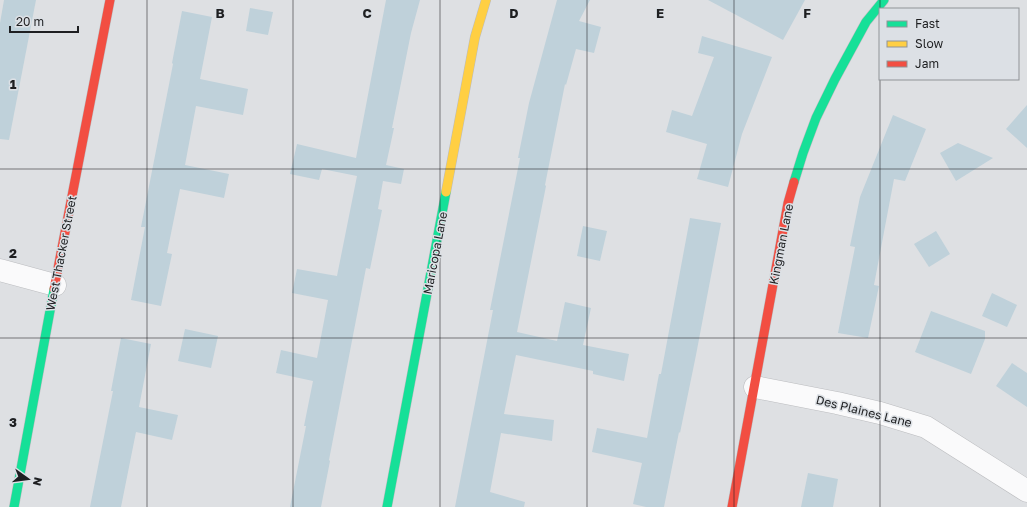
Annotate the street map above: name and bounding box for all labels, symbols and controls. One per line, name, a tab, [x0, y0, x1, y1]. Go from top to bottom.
text: B	[215, 5, 225, 21]
text: C	[362, 5, 372, 21]
text: D	[509, 5, 519, 21]
text: E	[656, 5, 664, 21]
text: F	[803, 5, 811, 21]
scale bar	[10, 8, 78, 34]
legend	[879, 8, 1019, 80]
text: 20 m	[16, 14, 44, 29]
text: Fast	[915, 16, 940, 31]
text: Slow	[915, 36, 943, 51]
text: Jam	[915, 56, 939, 71]
text: 1	[10, 76, 17, 92]
street label: West Thacker Street	[42, 194, 80, 312]
street label: Kingman Lane	[766, 202, 796, 286]
street label: Maricopa Lane	[420, 210, 450, 296]
text: 2	[9, 245, 17, 261]
street label: Des Plaines Lane	[815, 392, 913, 430]
text: 3	[9, 414, 17, 430]
north arrow	[8, 459, 48, 499]
text: N	[31, 476, 46, 487]

